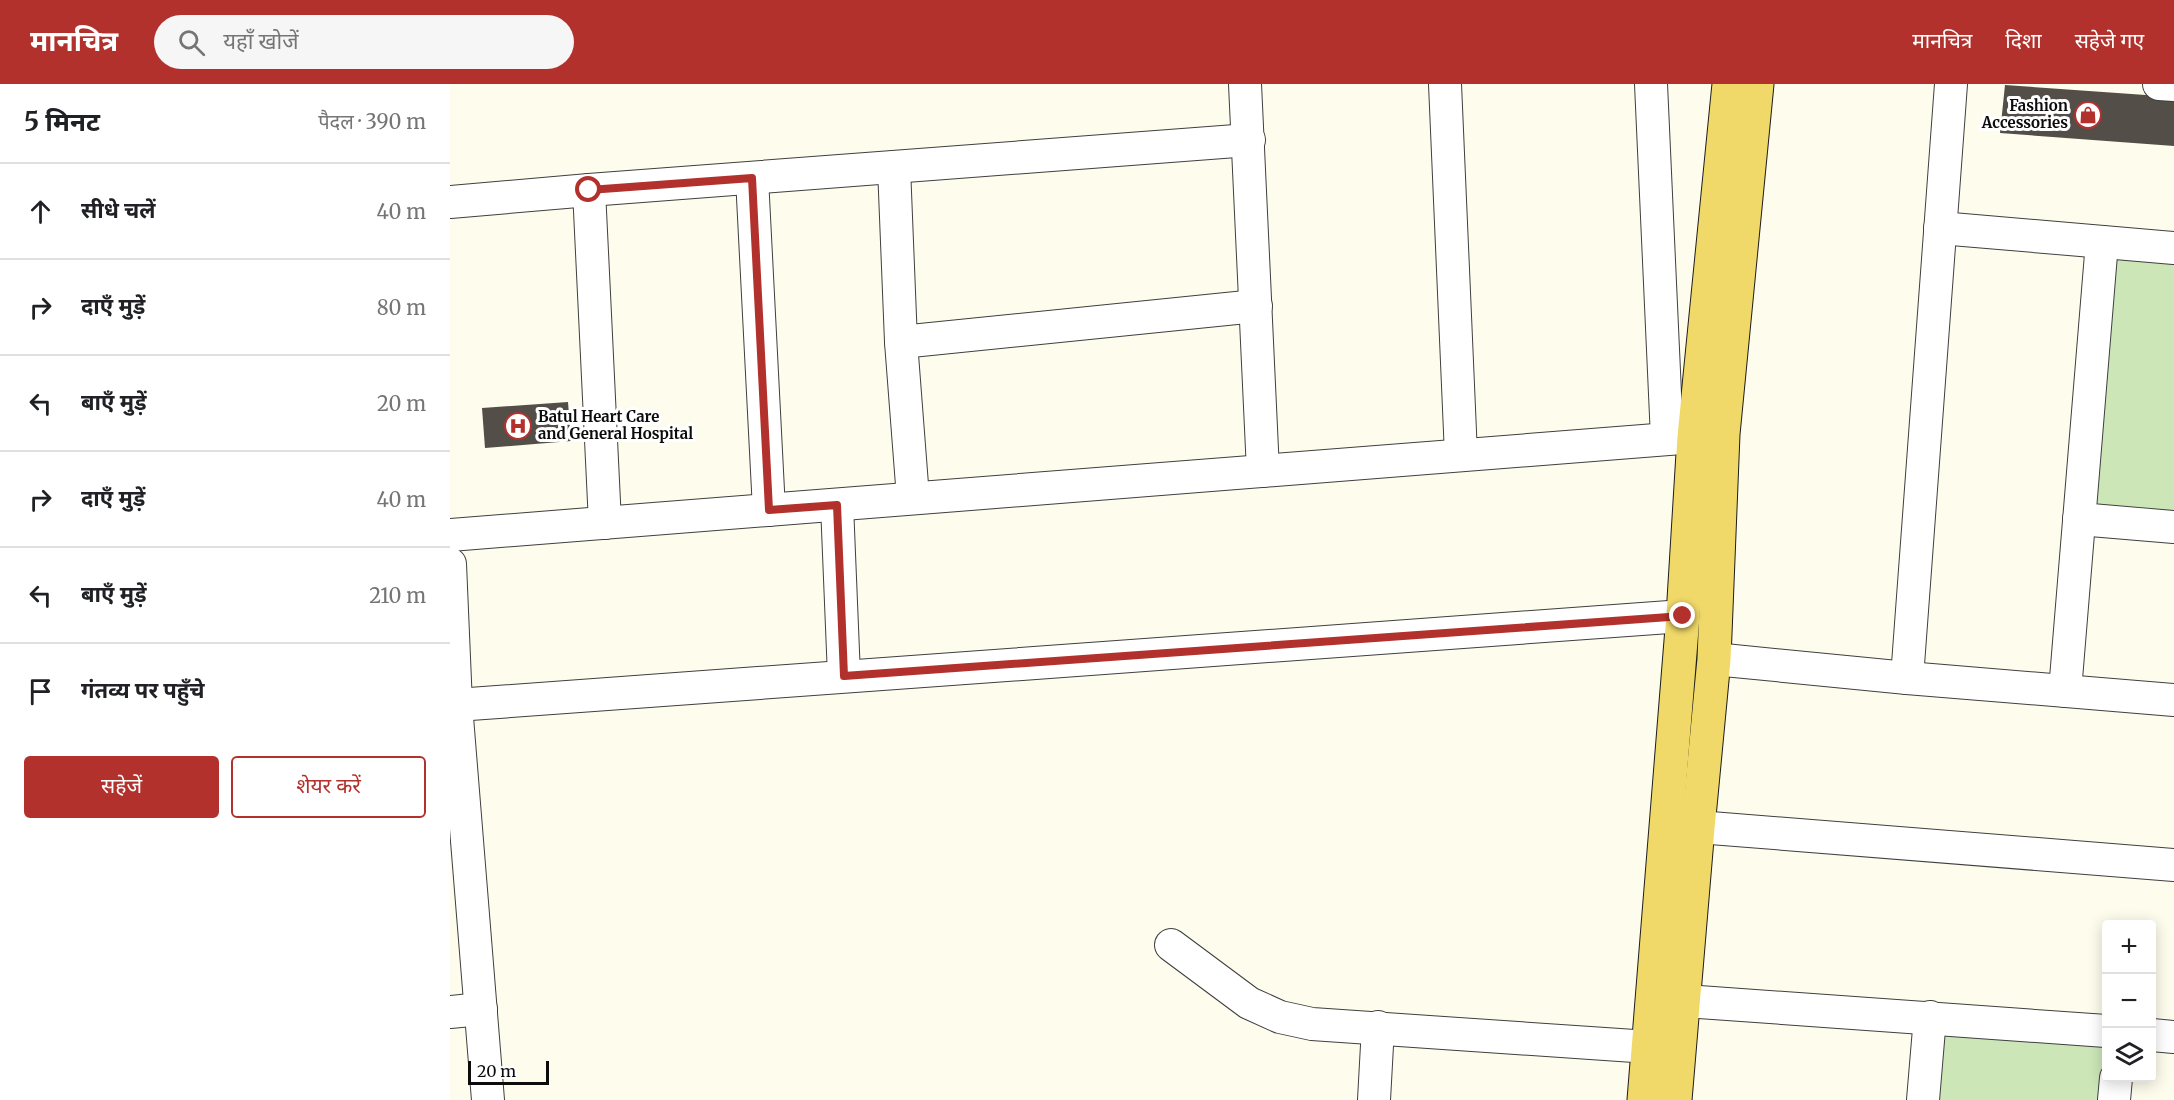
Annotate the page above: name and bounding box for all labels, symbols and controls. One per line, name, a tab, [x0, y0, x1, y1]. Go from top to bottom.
search box	[154, 15, 574, 69]
text: मानचित्र	[30, 23, 118, 59]
icon: search	[175, 26, 208, 59]
text: यहाँ खोजें	[223, 27, 299, 55]
text: मानचित्र	[1912, 27, 1972, 54]
text: दिशा	[2005, 27, 2042, 54]
text: सहेजे गए	[2075, 27, 2144, 54]
place label: Fashion Accessories	[1981, 96, 2068, 132]
shop icon: Fashion Accessories	[2073, 100, 2103, 130]
text: 5 मिनट	[24, 105, 100, 138]
text: पैदल · 390 m	[318, 109, 426, 134]
route start	[575, 176, 601, 202]
icon: ahead	[24, 195, 57, 228]
text: सीधे चलें	[81, 196, 156, 224]
text: 40 m	[376, 199, 426, 224]
icon: right	[24, 291, 57, 324]
text: दाएँ मुड़ें	[81, 292, 145, 320]
text: 80 m	[377, 295, 426, 320]
icon: left	[24, 387, 57, 420]
text: बाएँ मुड़ें	[81, 388, 147, 416]
text: 20 m	[377, 391, 426, 416]
place label: Batul Heart Care and General Hospital	[538, 407, 693, 443]
hospital icon: Batul Heart Care and General Hospital	[503, 411, 533, 441]
icon: right	[24, 483, 57, 516]
text: दाएँ मुड़ें	[81, 484, 145, 512]
text: 40 m	[376, 487, 426, 512]
icon: left	[24, 579, 57, 612]
text: बाएँ मुड़ें	[81, 580, 147, 608]
text: 210 m	[369, 583, 426, 608]
route end	[1669, 602, 1695, 628]
icon: arrive	[24, 675, 57, 708]
text: गंतव्य पर पहुँचे	[81, 676, 205, 704]
button: सहेजें	[24, 756, 219, 818]
button: शेयर करें	[231, 756, 426, 818]
map controls	[2102, 920, 2156, 1082]
button: +	[2102, 920, 2156, 974]
button: −	[2102, 974, 2156, 1028]
button: layers	[2102, 1028, 2156, 1082]
scale bar	[468, 1058, 549, 1086]
text: 20 m	[477, 1061, 516, 1081]

